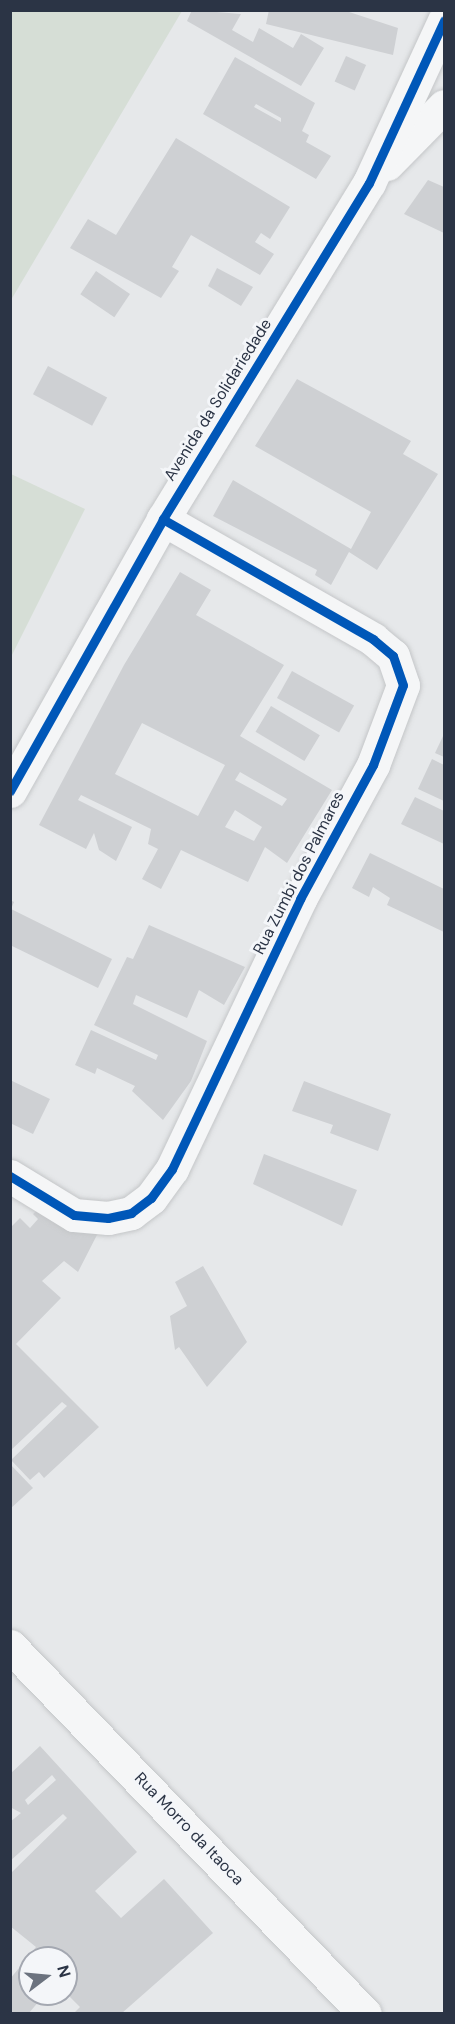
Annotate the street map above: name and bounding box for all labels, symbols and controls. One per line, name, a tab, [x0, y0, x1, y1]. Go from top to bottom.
street label: Avenida da Solidariedade	[160, 315, 276, 485]
street label: Rua Zumbi dos Palmares	[249, 788, 349, 958]
street label: Rua Morro da Itaoca	[130, 1769, 248, 1889]
north arrow	[18, 1946, 78, 2006]
text: N	[52, 1963, 76, 1980]

